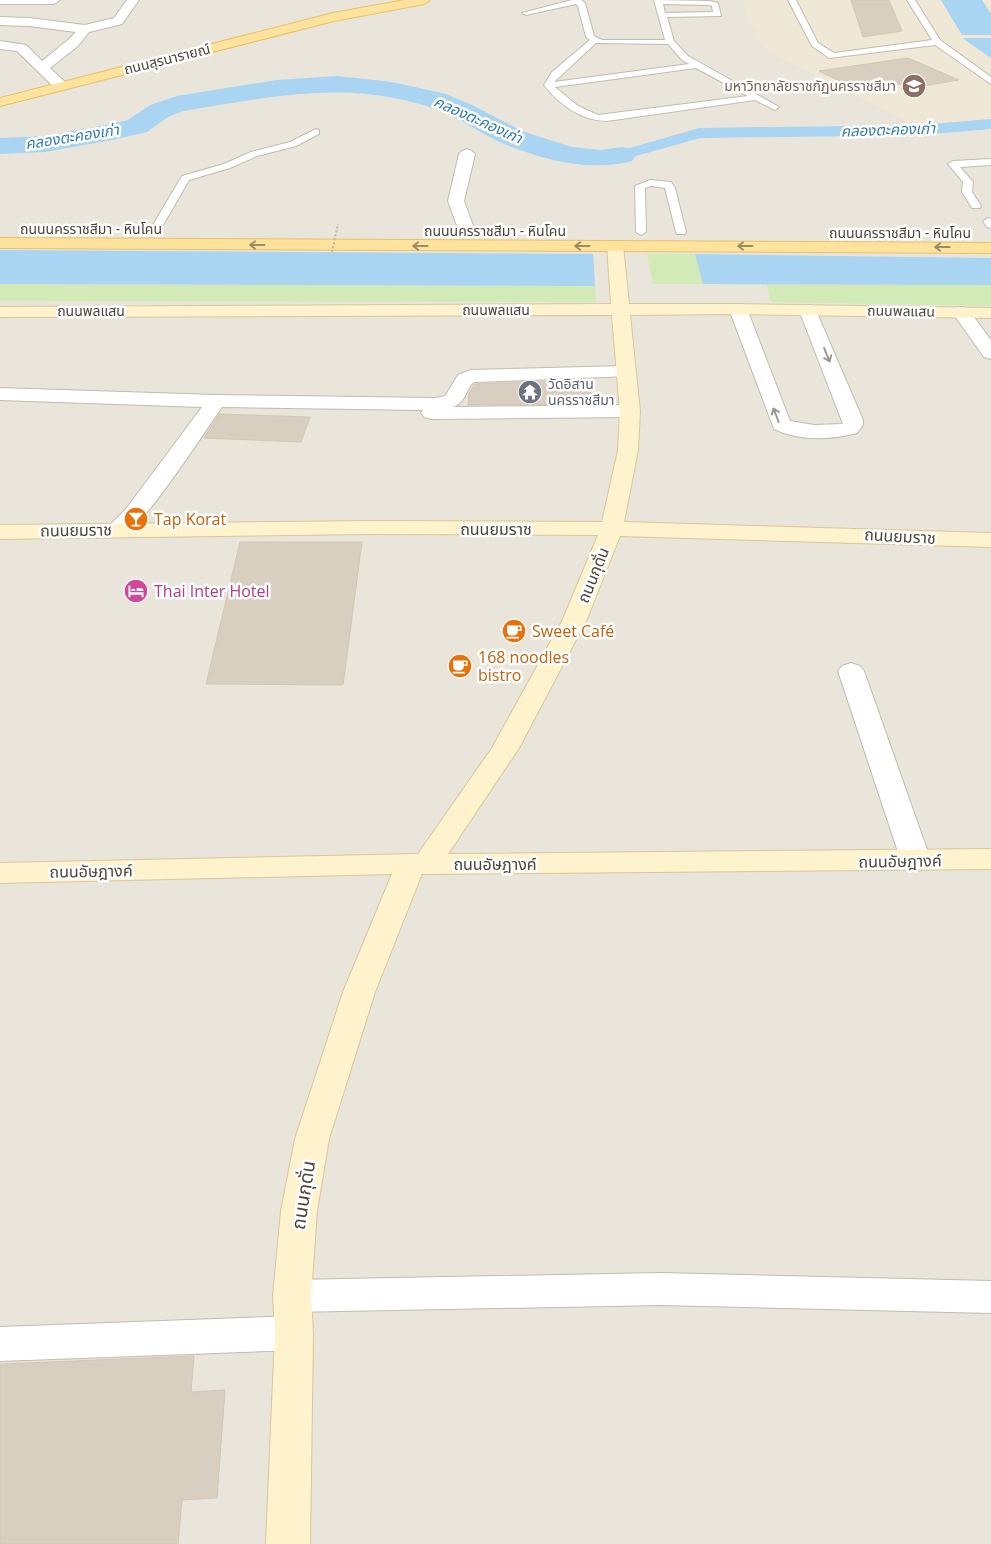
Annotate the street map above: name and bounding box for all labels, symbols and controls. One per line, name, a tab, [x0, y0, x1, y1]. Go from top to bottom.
street label: ถนนสุรนารายณ์	[122, 39, 212, 78]
school or university icon: มหาวิทยาลัยราชภัฏนครราชสีมา	[901, 73, 927, 99]
place label: มหาวิทยาลัยราชภัฏนครราชสีมา	[724, 76, 896, 95]
water label: คลองตะคองเก่า	[431, 91, 526, 148]
water label: คลองตะคองเก่า	[840, 117, 936, 141]
water label: คลองตะคองเก่า	[24, 119, 121, 153]
street label: ถนนนครราชสีมา - หินโคน	[20, 219, 162, 238]
street label: ถนนนครราชสีมา - หินโคน	[424, 221, 566, 240]
street label: ถนนนครราชสีมา - หินโคน	[829, 223, 971, 242]
one-way arrow	[249, 240, 266, 250]
one-way arrow	[412, 241, 428, 250]
one-way arrow	[574, 241, 590, 251]
one-way arrow	[737, 241, 753, 251]
one-way arrow	[935, 242, 951, 252]
street label: ถนนพลแสน	[462, 300, 530, 319]
street label: ถนนพลแสน	[867, 300, 935, 321]
street label: ถนนพลแสน	[57, 301, 125, 320]
one-way arrow	[822, 347, 832, 362]
place label: วัดอิสาน นครราชสีมา	[548, 374, 615, 409]
temple icon: วัดอิสาน นครราชสีมา	[517, 379, 543, 405]
one-way arrow	[771, 407, 780, 422]
bar icon: Tap Korat	[123, 506, 149, 532]
place label: Tap Korat	[154, 508, 227, 530]
street label: ถนนยมราช	[40, 518, 112, 542]
street label: ถนนยมราช	[460, 518, 532, 540]
street label: ถนนยมราช	[864, 523, 936, 549]
street label: ถนนกุดั่น	[572, 544, 614, 606]
hotel icon: Thai Inter Hotel	[123, 578, 149, 604]
place label: Thai Inter Hotel	[154, 580, 270, 602]
cafe icon: Sweet Café	[501, 618, 527, 644]
place label: Sweet Café	[532, 620, 614, 642]
place label: 168 noodles bistro	[478, 646, 569, 686]
cafe icon: 168 noodles bistro	[447, 653, 473, 679]
street label: ถนนอัษฎางค์	[858, 849, 942, 873]
street label: ถนนอัษฎางค์	[453, 853, 537, 875]
street label: ถนนอัษฎางค์	[49, 859, 133, 883]
street label: ถนนกุดั่น	[285, 1159, 321, 1231]

